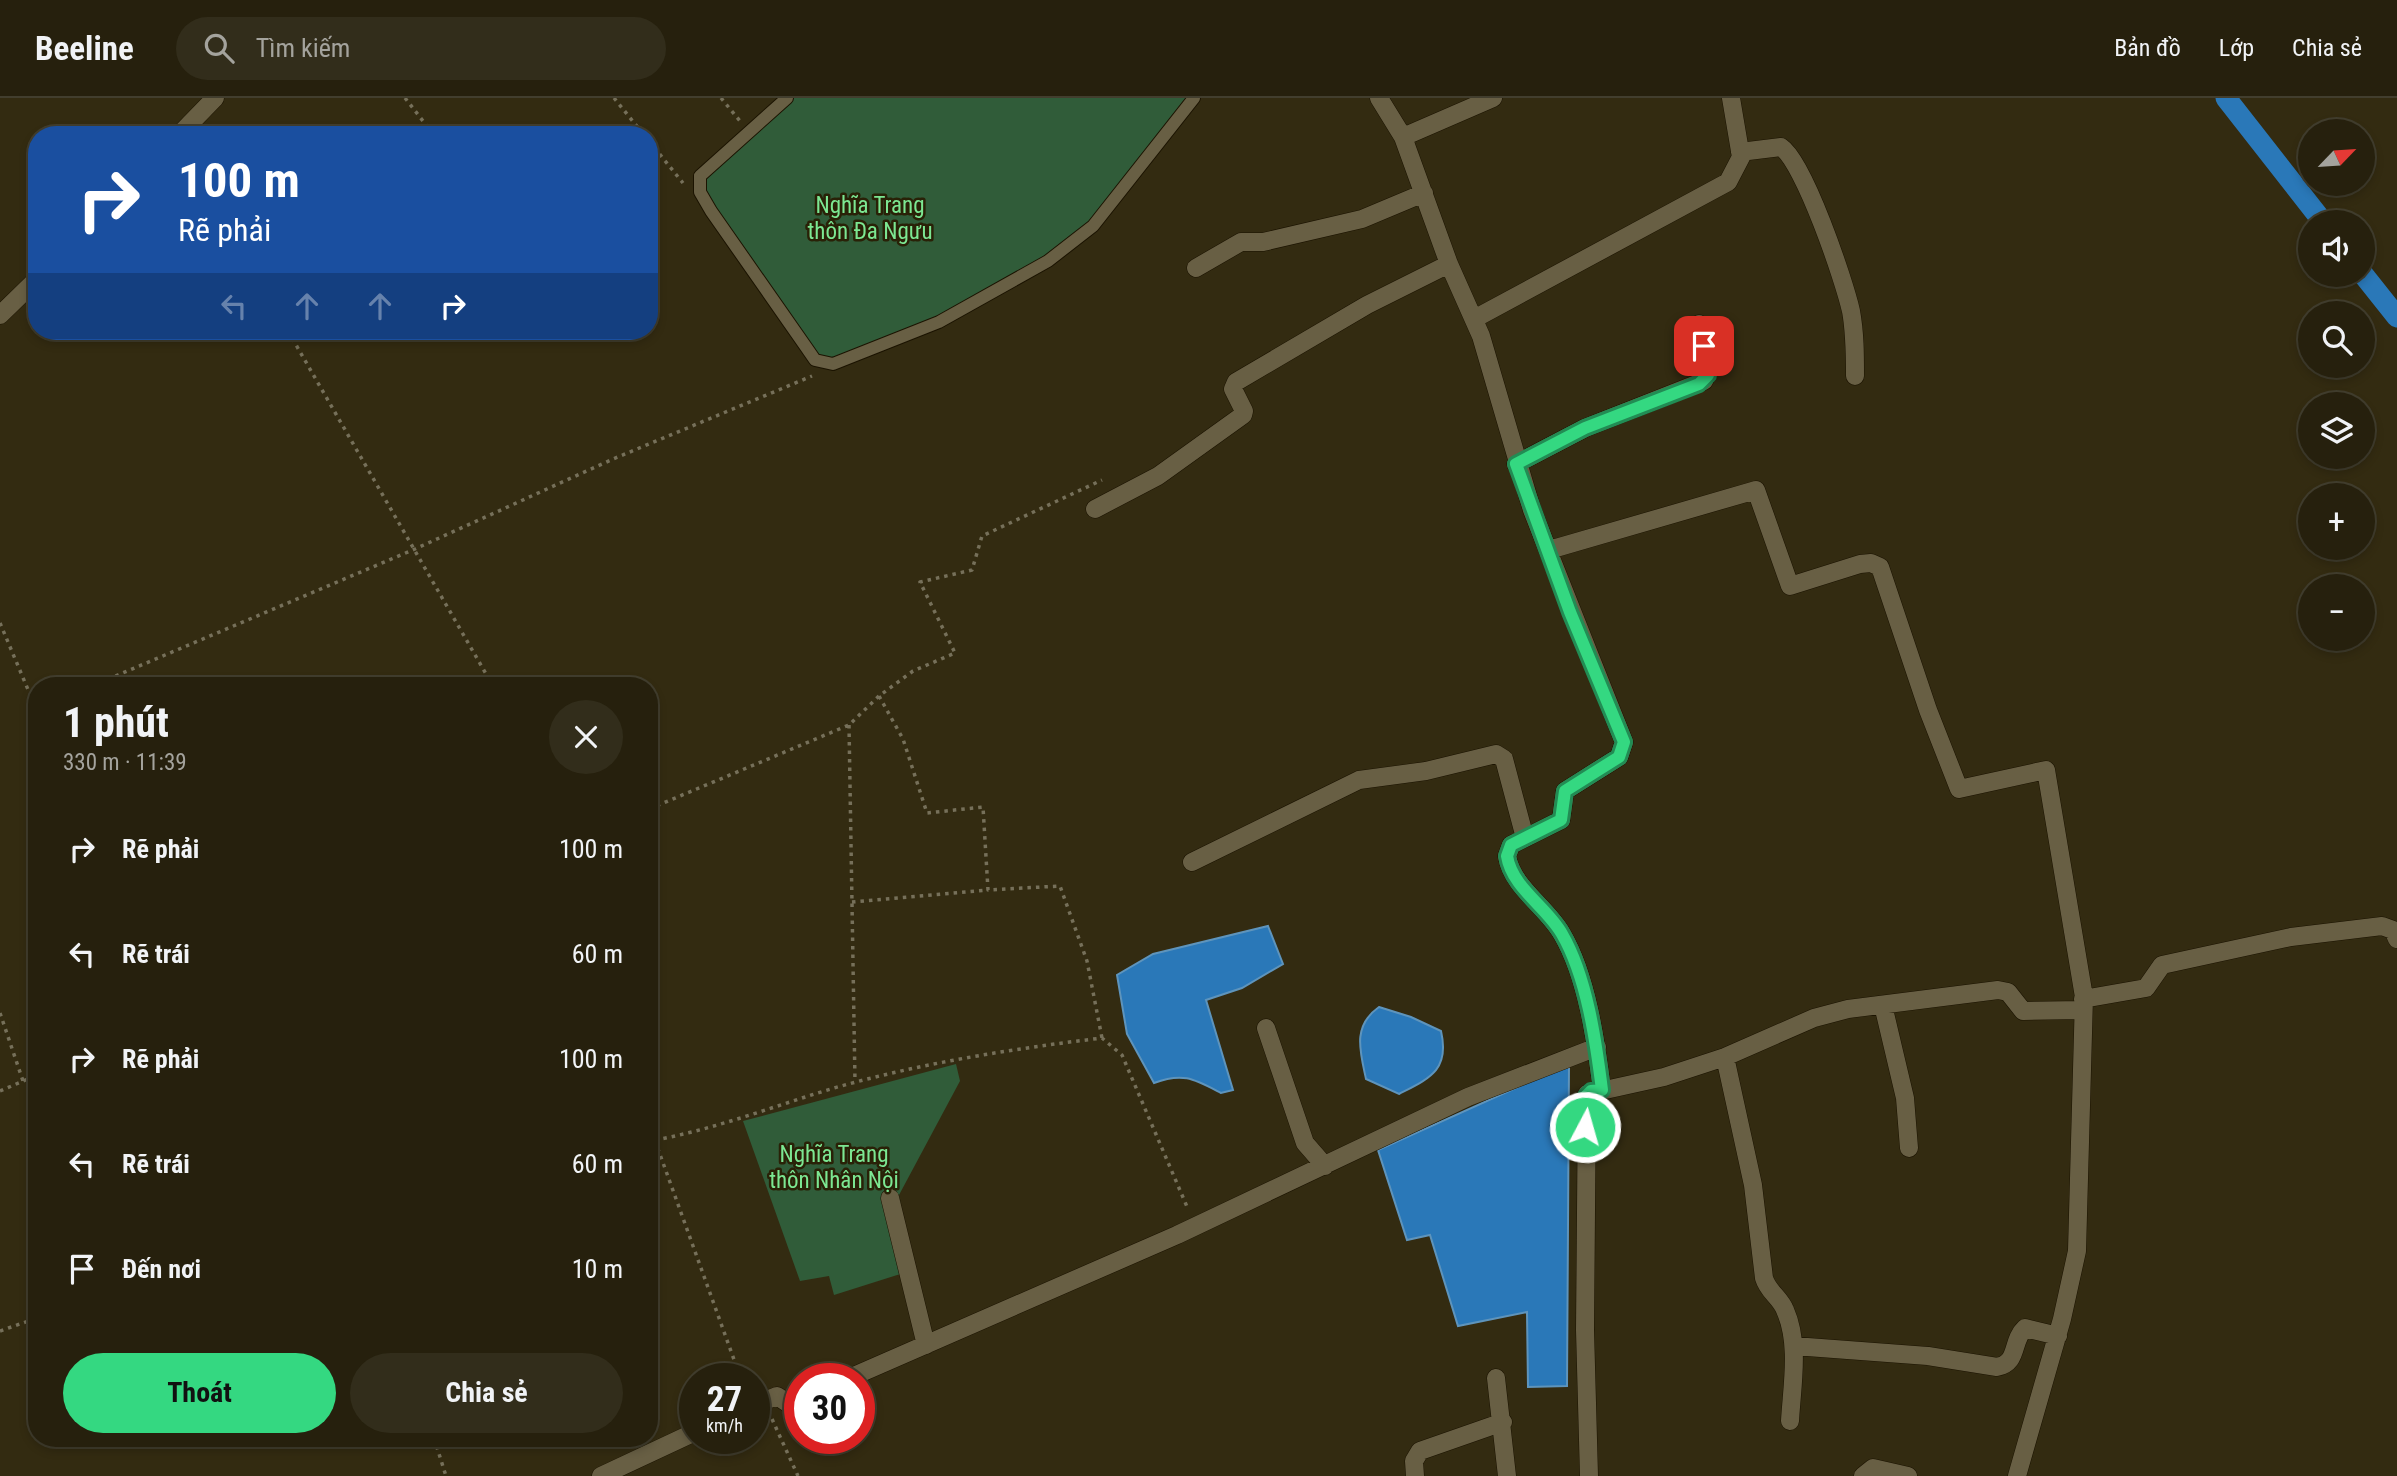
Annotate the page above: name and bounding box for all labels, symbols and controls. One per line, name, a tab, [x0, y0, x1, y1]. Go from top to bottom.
search box	[176, 17, 666, 80]
text: Beeline	[35, 29, 134, 68]
icon: search	[200, 29, 238, 67]
text: Tìm kiếm	[256, 33, 350, 63]
text: Bản đồ	[2114, 34, 2181, 62]
text: Lớp	[2219, 34, 2254, 62]
text: Chia sẻ	[2292, 34, 2362, 62]
north arrow	[2298, 119, 2375, 196]
map controls	[2298, 119, 2375, 651]
text: 100 m	[178, 152, 300, 209]
icon: right	[63, 154, 154, 245]
park label: Nghĩa Trang thôn Đa Ngưu	[808, 192, 933, 245]
button: sound	[2298, 210, 2375, 287]
text: Rẽ phải	[178, 211, 271, 249]
icon: left	[215, 287, 253, 325]
icon: ahead	[288, 287, 326, 325]
icon: ahead	[361, 287, 399, 325]
icon: right	[434, 287, 472, 325]
button: search	[2298, 301, 2375, 378]
pin	[1674, 316, 1734, 376]
icon: arrive	[1685, 327, 1723, 365]
button: layers	[2298, 392, 2375, 469]
button: +	[2298, 483, 2375, 560]
button: −	[2298, 574, 2375, 651]
text: 1 phút	[63, 698, 169, 747]
button: close	[549, 700, 623, 774]
text: 330 m · 11:39	[63, 749, 187, 776]
icon: right	[63, 830, 101, 868]
text: Rẽ phải	[122, 834, 199, 864]
text: 100 m	[559, 834, 623, 864]
icon: left	[63, 935, 101, 973]
text: Rẽ trái	[122, 939, 190, 969]
text: 60 m	[572, 939, 623, 969]
icon: right	[63, 1040, 101, 1078]
text: Rẽ phải	[122, 1044, 199, 1074]
text: 100 m	[559, 1044, 623, 1074]
position arrow	[1548, 1090, 1622, 1164]
park label: Nghĩa Trang thôn Nhân Nội	[769, 1141, 899, 1194]
icon: left	[63, 1145, 101, 1183]
text: Rẽ trái	[122, 1149, 190, 1179]
text: 60 m	[572, 1149, 623, 1179]
icon: arrive	[63, 1250, 101, 1288]
text: Đến nơi	[122, 1254, 201, 1284]
text: 10 m	[572, 1254, 623, 1284]
button: Thoát	[63, 1353, 336, 1433]
button: Chia sẻ	[350, 1353, 623, 1433]
speed limit sign: 30	[784, 1363, 875, 1454]
text: 27	[707, 1379, 742, 1420]
text: km/h	[706, 1415, 743, 1436]

